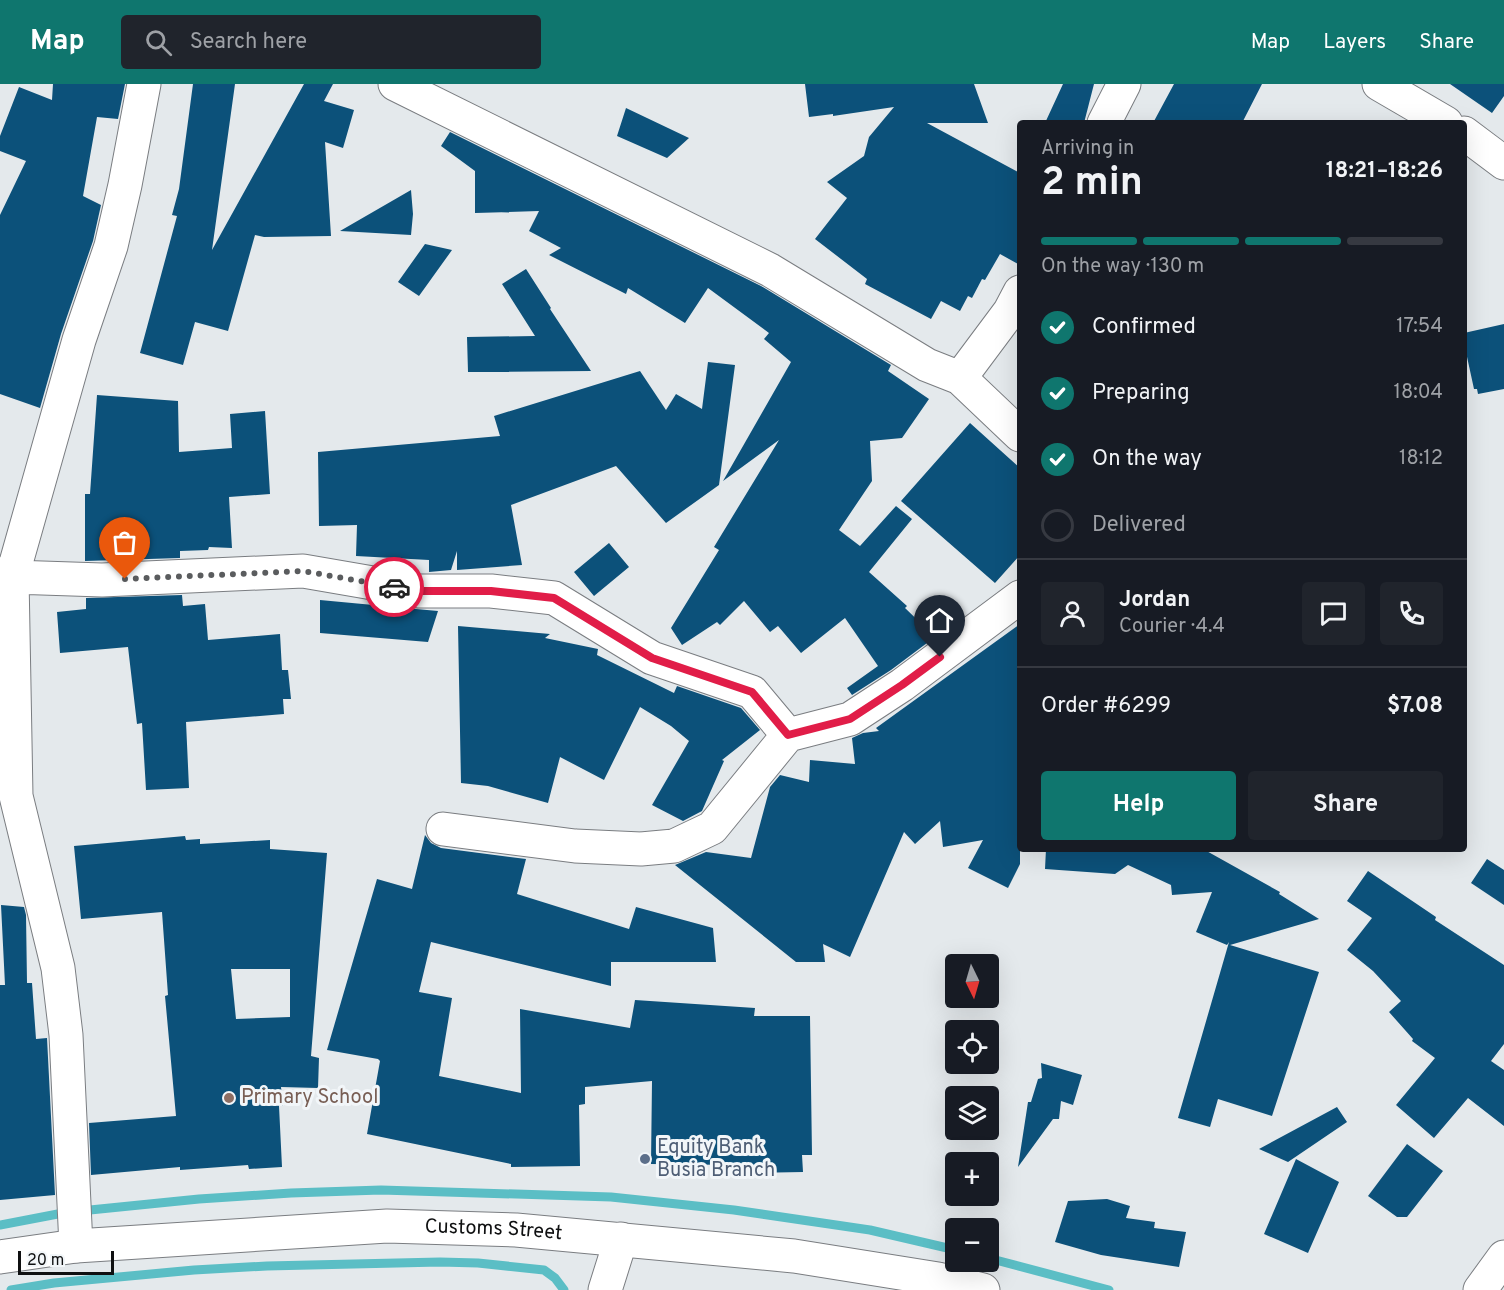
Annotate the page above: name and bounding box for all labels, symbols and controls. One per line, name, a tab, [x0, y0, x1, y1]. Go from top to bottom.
search box	[121, 15, 541, 69]
text: Map	[30, 24, 85, 60]
icon: search	[142, 26, 175, 59]
text: Search here	[190, 29, 307, 56]
text: Map	[1251, 29, 1290, 56]
text: Layers	[1323, 29, 1386, 56]
text: Share	[1419, 29, 1474, 56]
text: Arriving in	[1041, 136, 1134, 162]
text: 18:21–18:26	[1326, 158, 1443, 185]
text: 2 min	[1041, 160, 1143, 209]
text: On the way · 130 m	[1041, 254, 1204, 280]
icon: check	[1041, 311, 1074, 344]
text: Confirmed	[1092, 314, 1196, 341]
text: 17:54	[1396, 314, 1443, 340]
icon: check	[1041, 377, 1074, 410]
text: Preparing	[1092, 380, 1190, 407]
text: 18:04	[1394, 380, 1443, 406]
icon: check	[1041, 443, 1074, 476]
text: On the way	[1092, 446, 1202, 473]
text: 18:12	[1399, 446, 1443, 472]
text: Delivered	[1092, 512, 1186, 539]
pin	[99, 517, 150, 579]
icon: bag	[108, 526, 141, 559]
courier	[364, 557, 424, 617]
icon: car	[378, 571, 411, 604]
button: person	[1041, 582, 1104, 645]
button: chat	[1302, 582, 1365, 645]
button: phone	[1380, 582, 1443, 645]
text: Jordan	[1119, 587, 1190, 614]
pin	[914, 595, 965, 657]
icon: home	[923, 604, 956, 637]
text: Courier · 4.4	[1119, 614, 1225, 640]
text: Order #6299	[1041, 693, 1171, 720]
text: $7.08	[1387, 693, 1443, 720]
button: Help	[1041, 771, 1236, 840]
button: Share	[1248, 771, 1443, 840]
north arrow	[945, 954, 999, 1008]
map controls	[945, 954, 999, 1272]
button: locate	[945, 1020, 999, 1074]
place label: Primary School	[241, 1085, 378, 1111]
button: layers	[945, 1086, 999, 1140]
marker: Primary School	[222, 1091, 236, 1105]
place label: Equity Bank Busia Branch	[657, 1135, 775, 1184]
marker: Equity Bank Busia Branch	[638, 1152, 652, 1166]
button: +	[945, 1152, 999, 1206]
street label: Customs Street	[424, 1214, 563, 1247]
button: −	[945, 1218, 999, 1272]
scale bar	[18, 1248, 114, 1276]
text: 20 m	[27, 1251, 64, 1271]

